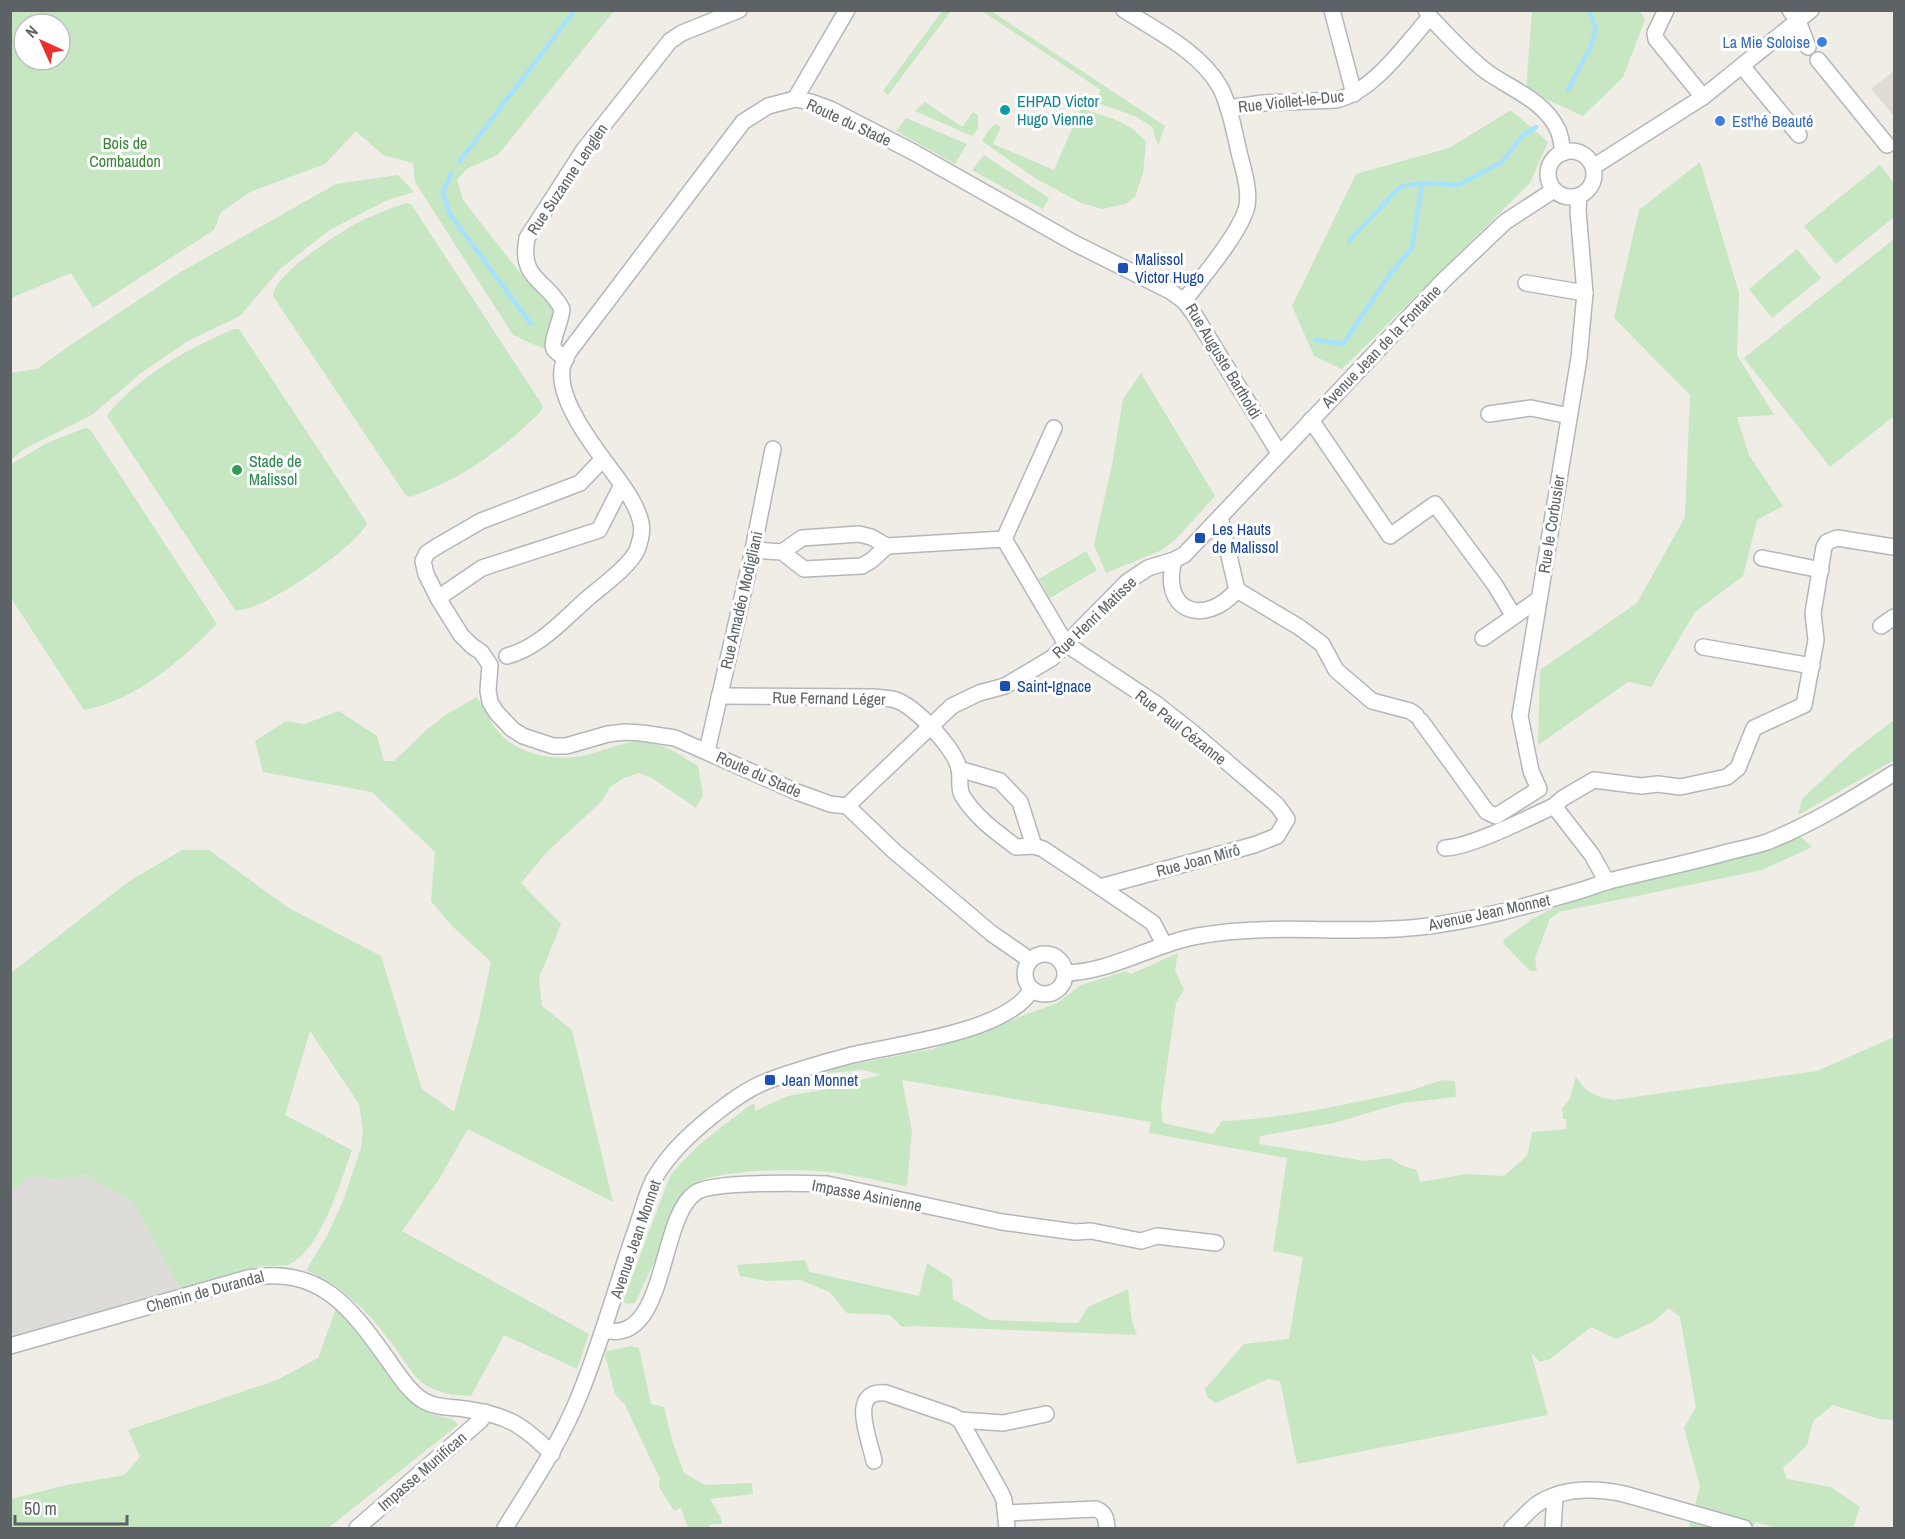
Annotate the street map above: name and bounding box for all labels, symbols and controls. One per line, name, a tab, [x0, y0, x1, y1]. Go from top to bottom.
north arrow	[12, 12, 72, 72]
text: N	[20, 20, 43, 43]
place label: La Mie Soloise	[1722, 31, 1810, 53]
marker: La Mie Soloise	[1815, 35, 1829, 49]
street label: Rue Viollet-le-Duc	[1237, 84, 1345, 117]
place label: EHPAD Victor Hugo Vienne	[1017, 90, 1100, 130]
street label: Route du Stade	[803, 93, 895, 151]
marker: EHPAD Victor Hugo Vienne	[998, 103, 1012, 117]
place label: Est'hé Beauté	[1732, 110, 1813, 132]
marker: Est'hé Beauté	[1713, 114, 1727, 128]
street label: Rue Suzanne Lenglen	[522, 119, 612, 239]
park label: Bois de Combaudon	[89, 132, 161, 172]
place label: Malissol Victor Hugo	[1135, 248, 1204, 288]
marker: Malissol Victor Hugo	[1116, 261, 1130, 275]
street label: Avenue Jean de la Fontaine	[1316, 280, 1446, 413]
street label: Rue Auguste Bartholdi	[1181, 299, 1267, 423]
place label: Stade de Malissol	[249, 450, 302, 490]
marker: Stade de Malissol	[230, 463, 244, 477]
street label: Rue le Corbusier	[1532, 473, 1570, 575]
place label: Les Hauts de Malissol	[1212, 518, 1278, 558]
street label: Rue Amadéo Modigliani	[714, 529, 768, 671]
marker: Les Hauts de Malissol	[1193, 531, 1207, 545]
street label: Rue Henri Matisse	[1047, 571, 1141, 663]
place label: Saint-Ignace	[1017, 675, 1091, 697]
marker: Saint-Ignace	[998, 679, 1012, 693]
street label: Rue Paul Cézanne	[1131, 684, 1231, 770]
street label: Rue Fernand Léger	[772, 686, 886, 710]
street label: Route du Stade	[713, 745, 805, 803]
street label: Rue Joan Mirô	[1154, 838, 1242, 882]
street label: Avenue Jean Monnet	[1425, 888, 1552, 936]
place label: Jean Monnet	[782, 1069, 858, 1091]
marker: Jean Monnet	[763, 1073, 777, 1087]
street label: Impasse Asinienne	[810, 1174, 924, 1216]
street label: Avenue Jean Monnet	[604, 1177, 666, 1302]
street label: Chemin de Durandal	[144, 1265, 266, 1317]
street label: Impasse Munifican	[373, 1426, 471, 1516]
scale bar	[15, 1488, 128, 1526]
text: 50 m	[24, 1496, 57, 1521]

